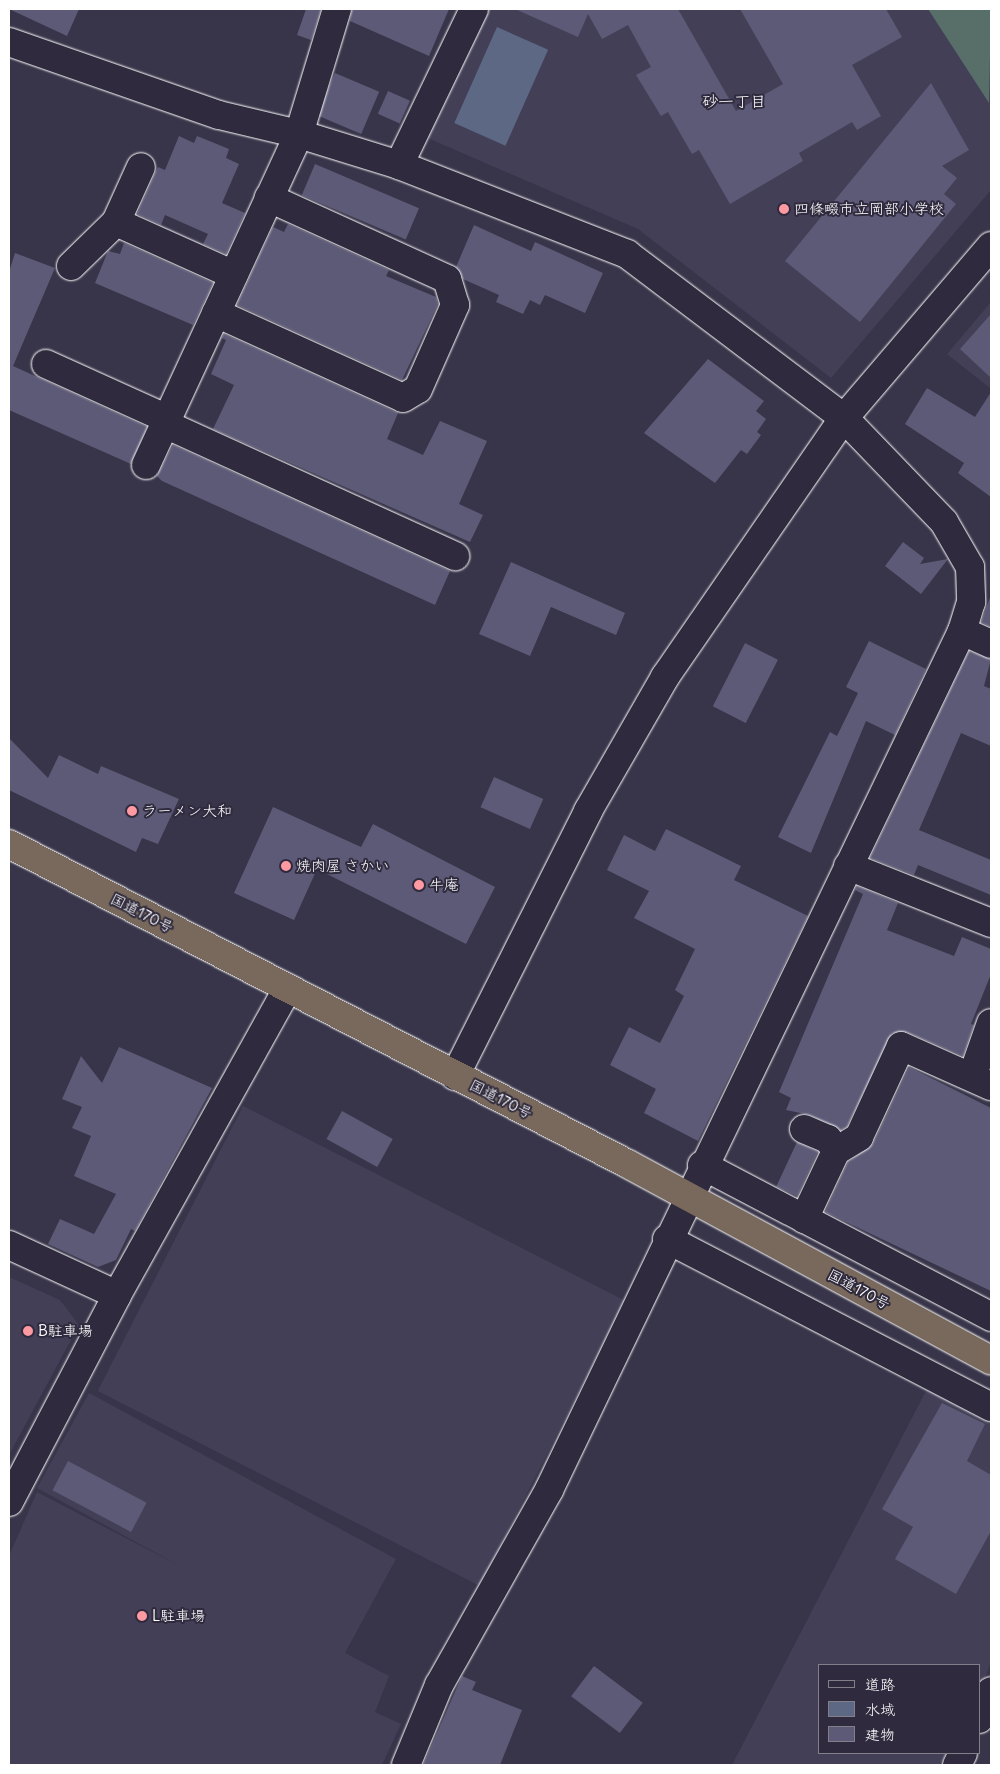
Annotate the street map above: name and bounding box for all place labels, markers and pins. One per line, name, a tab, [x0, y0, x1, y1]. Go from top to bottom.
place label: 四條畷市立岡部小学校	[794, 200, 944, 218]
marker: 四條畷市立岡部小学校	[778, 203, 790, 215]
place label: ラーメン大和	[142, 802, 232, 820]
marker: ラーメン大和	[126, 805, 138, 817]
place label: 焼肉屋 さかい	[296, 857, 390, 875]
marker: 焼肉屋 さかい	[280, 860, 292, 872]
place label: 牛庵	[429, 876, 459, 894]
marker: 牛庵	[413, 879, 425, 891]
place label: B駐車場	[38, 1322, 93, 1340]
marker: B駐車場	[22, 1325, 34, 1337]
place label: L駐車場	[152, 1607, 205, 1625]
marker: L駐車場	[136, 1610, 148, 1622]

